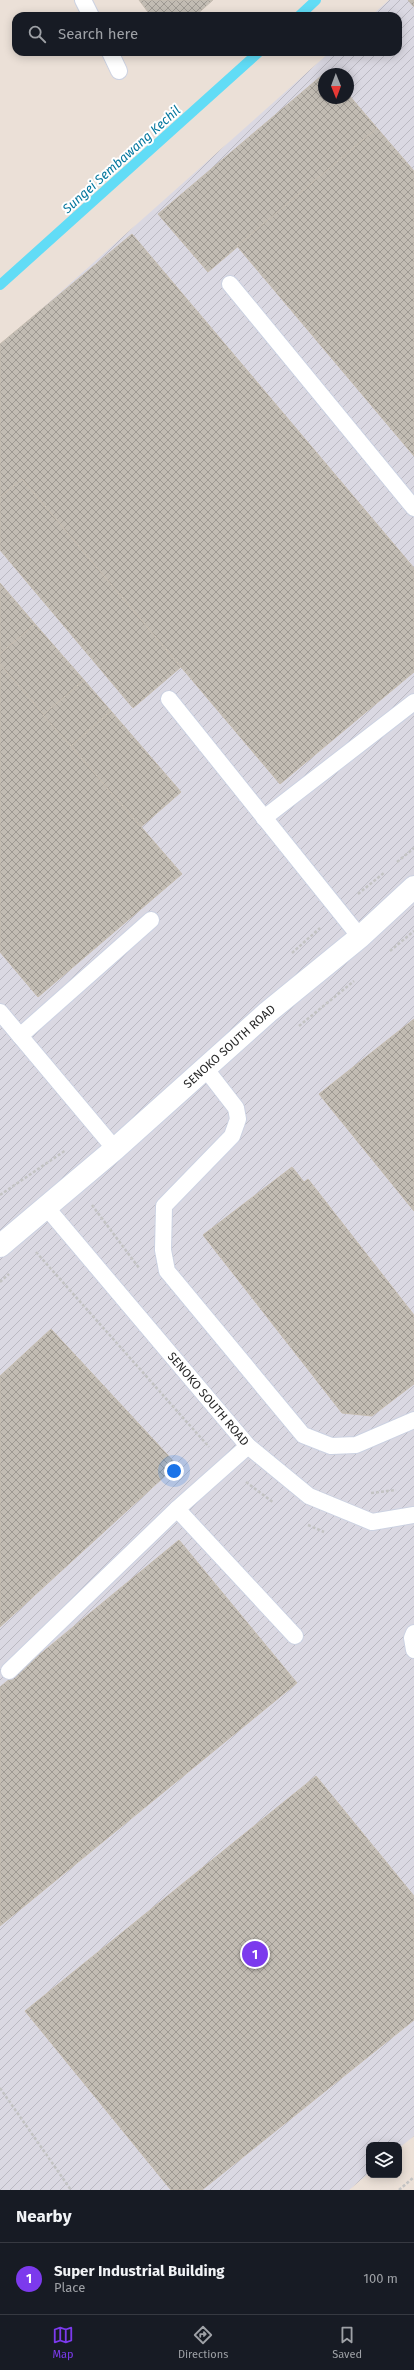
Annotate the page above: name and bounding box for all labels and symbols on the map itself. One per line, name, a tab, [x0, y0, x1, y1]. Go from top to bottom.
north arrow	[318, 68, 354, 104]
water label: Sungei Sembawang Kechil	[59, 102, 183, 217]
street label: SENOKO SOUTH ROAD	[181, 1002, 278, 1091]
street label: SENOKO SOUTH ROAD	[165, 1349, 252, 1449]
your location	[164, 1461, 184, 1481]
pin: 1	[242, 1939, 268, 1969]

